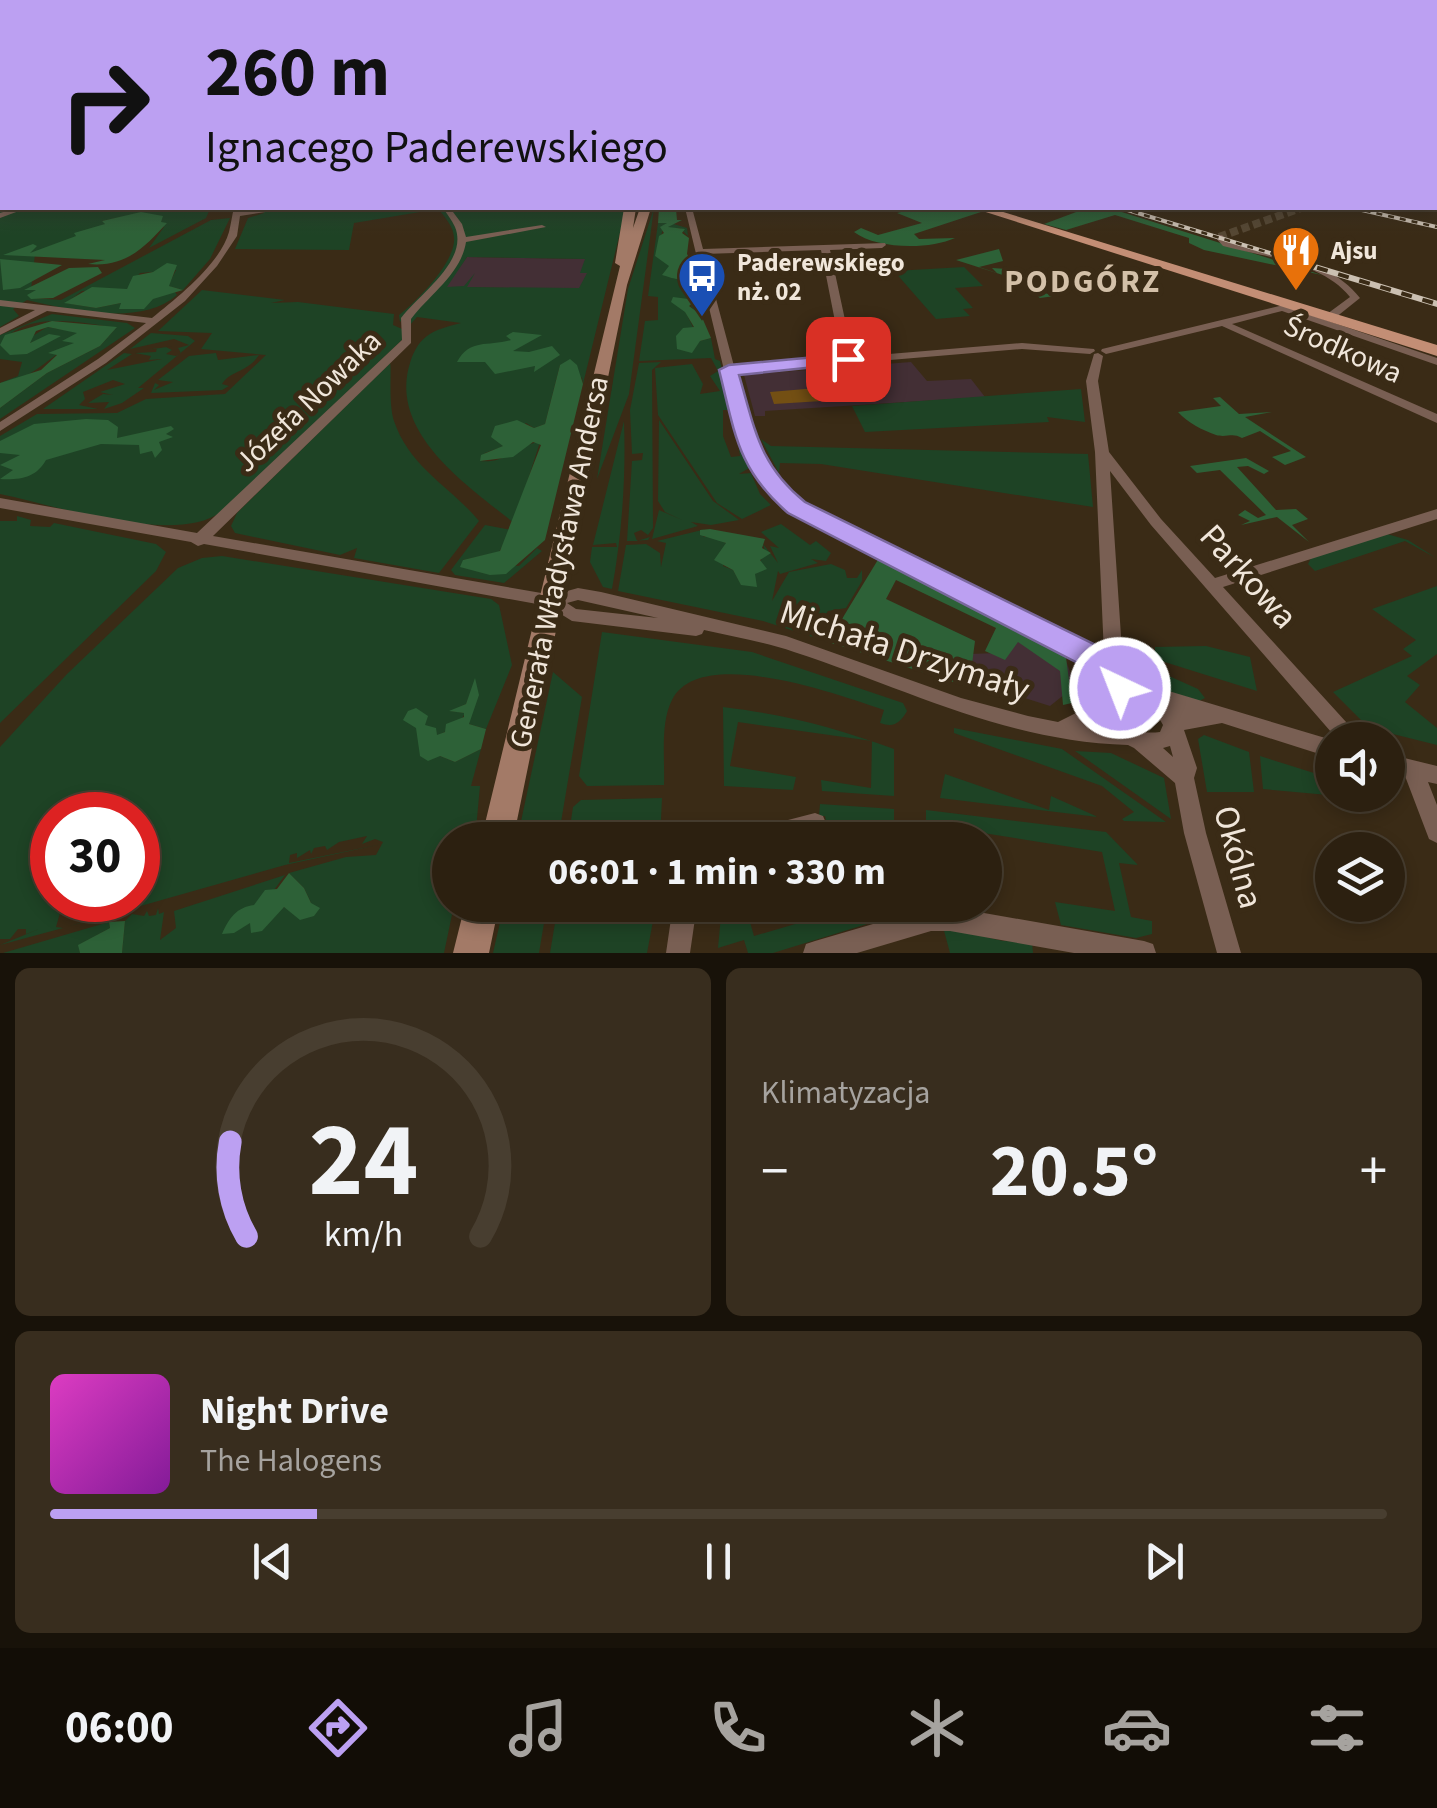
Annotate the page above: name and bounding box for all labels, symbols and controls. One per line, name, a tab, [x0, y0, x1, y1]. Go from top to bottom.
text: 260 m	[205, 23, 390, 123]
icon: right	[40, 40, 170, 170]
text: Ignacego Paderewskiego	[205, 116, 668, 180]
restaurant icon: Ajsu	[1270, 224, 1322, 292]
place label: Ajsu	[1330, 233, 1378, 269]
place label: Paderewskiego nż. 02	[737, 245, 905, 310]
bus stop icon: Paderewskiego nż. 02	[676, 250, 728, 318]
district label: PODGÓRZ	[1004, 259, 1162, 305]
street label: Środkowa	[1277, 304, 1409, 395]
pin	[806, 317, 891, 402]
street label: Józefa Nowaka	[226, 320, 391, 482]
icon: arrive	[821, 332, 876, 387]
street label: Generała Władysława Andersa	[499, 372, 620, 752]
street label: Parkowa	[1187, 513, 1309, 640]
street label: Michała Drzymały	[773, 587, 1036, 715]
position arrow	[1068, 636, 1172, 740]
map controls	[1315, 722, 1405, 922]
button: sound	[1315, 722, 1405, 812]
speed limit sign: 30	[30, 792, 160, 922]
street label: Okólna	[1200, 800, 1276, 914]
button: layers	[1315, 832, 1405, 922]
text: 06:01 · 1 min · 330 m	[548, 845, 886, 899]
text: Klimatyzacja	[761, 1070, 930, 1116]
text: 24	[308, 1088, 418, 1236]
text: 20.5°	[990, 1118, 1158, 1225]
text: −	[761, 1133, 788, 1211]
text: +	[1360, 1133, 1387, 1211]
text: km/h	[323, 1209, 403, 1260]
text: Night Drive	[200, 1384, 389, 1438]
text: The Halogens	[200, 1438, 382, 1484]
icon: previous	[245, 1534, 300, 1589]
icon: pause	[691, 1534, 746, 1589]
icon: next	[1137, 1534, 1192, 1589]
icon: directions	[303, 1693, 373, 1763]
icon: music	[503, 1693, 573, 1763]
icon: phone	[703, 1693, 773, 1763]
icon: climate	[902, 1693, 972, 1763]
icon: car	[1102, 1693, 1172, 1763]
icon: filters	[1302, 1693, 1372, 1763]
text: 06:00	[65, 1696, 173, 1760]

